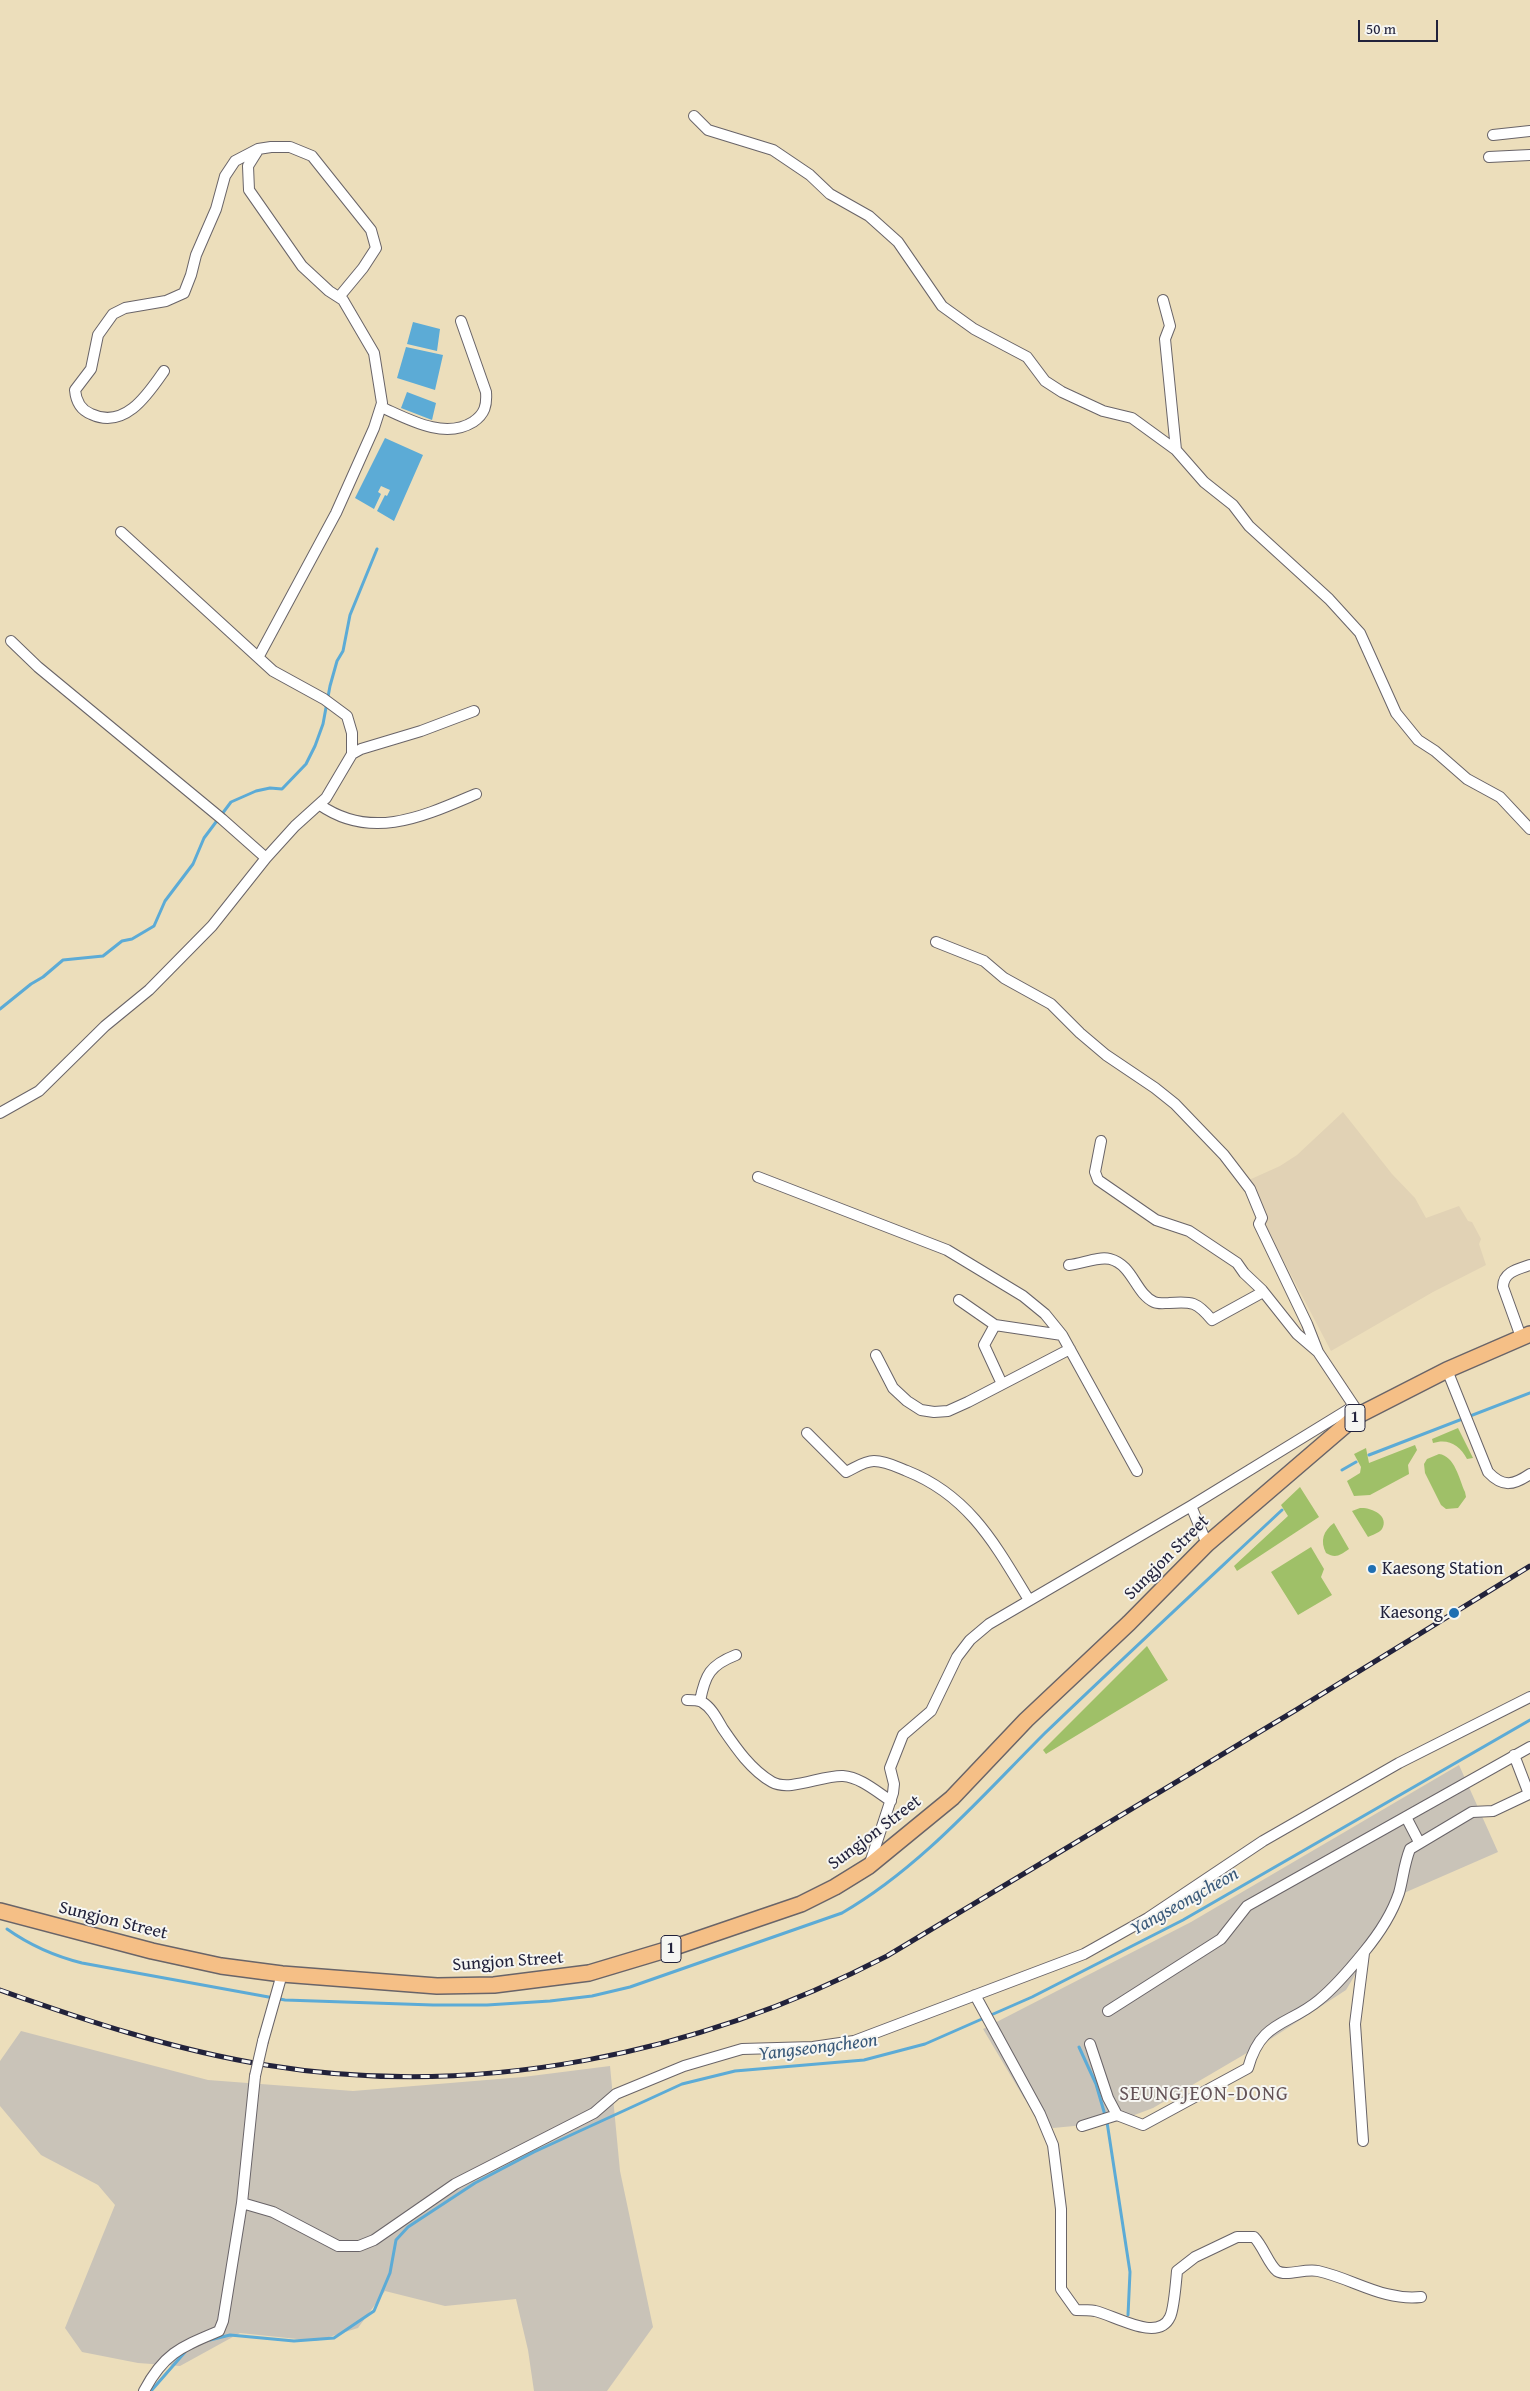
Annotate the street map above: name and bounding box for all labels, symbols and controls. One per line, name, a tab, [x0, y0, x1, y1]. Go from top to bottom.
scale bar	[1360, 10, 1440, 42]
text: 50 m	[1366, 18, 1396, 39]
road number: 1	[1345, 1405, 1365, 1432]
street label: Sungjon Street	[1120, 1511, 1214, 1605]
place label: Kaesong Station	[1382, 1558, 1503, 1580]
marker: Kaesong Station	[1366, 1563, 1378, 1575]
place label: Kaesong	[1380, 1602, 1443, 1624]
marker: Kaesong	[1447, 1606, 1461, 1620]
street label: Sungjon Street	[824, 1791, 926, 1875]
water label: Yangseongcheon	[1127, 1863, 1243, 1941]
street label: Sungjon Street	[56, 1897, 170, 1945]
road number: 1	[661, 1936, 681, 1962]
street label: Sungjon Street	[452, 1947, 564, 1977]
water label: Yangseongcheon	[757, 2029, 879, 2067]
district label: SEUNGJEON-DONG	[1117, 2083, 1291, 2107]

